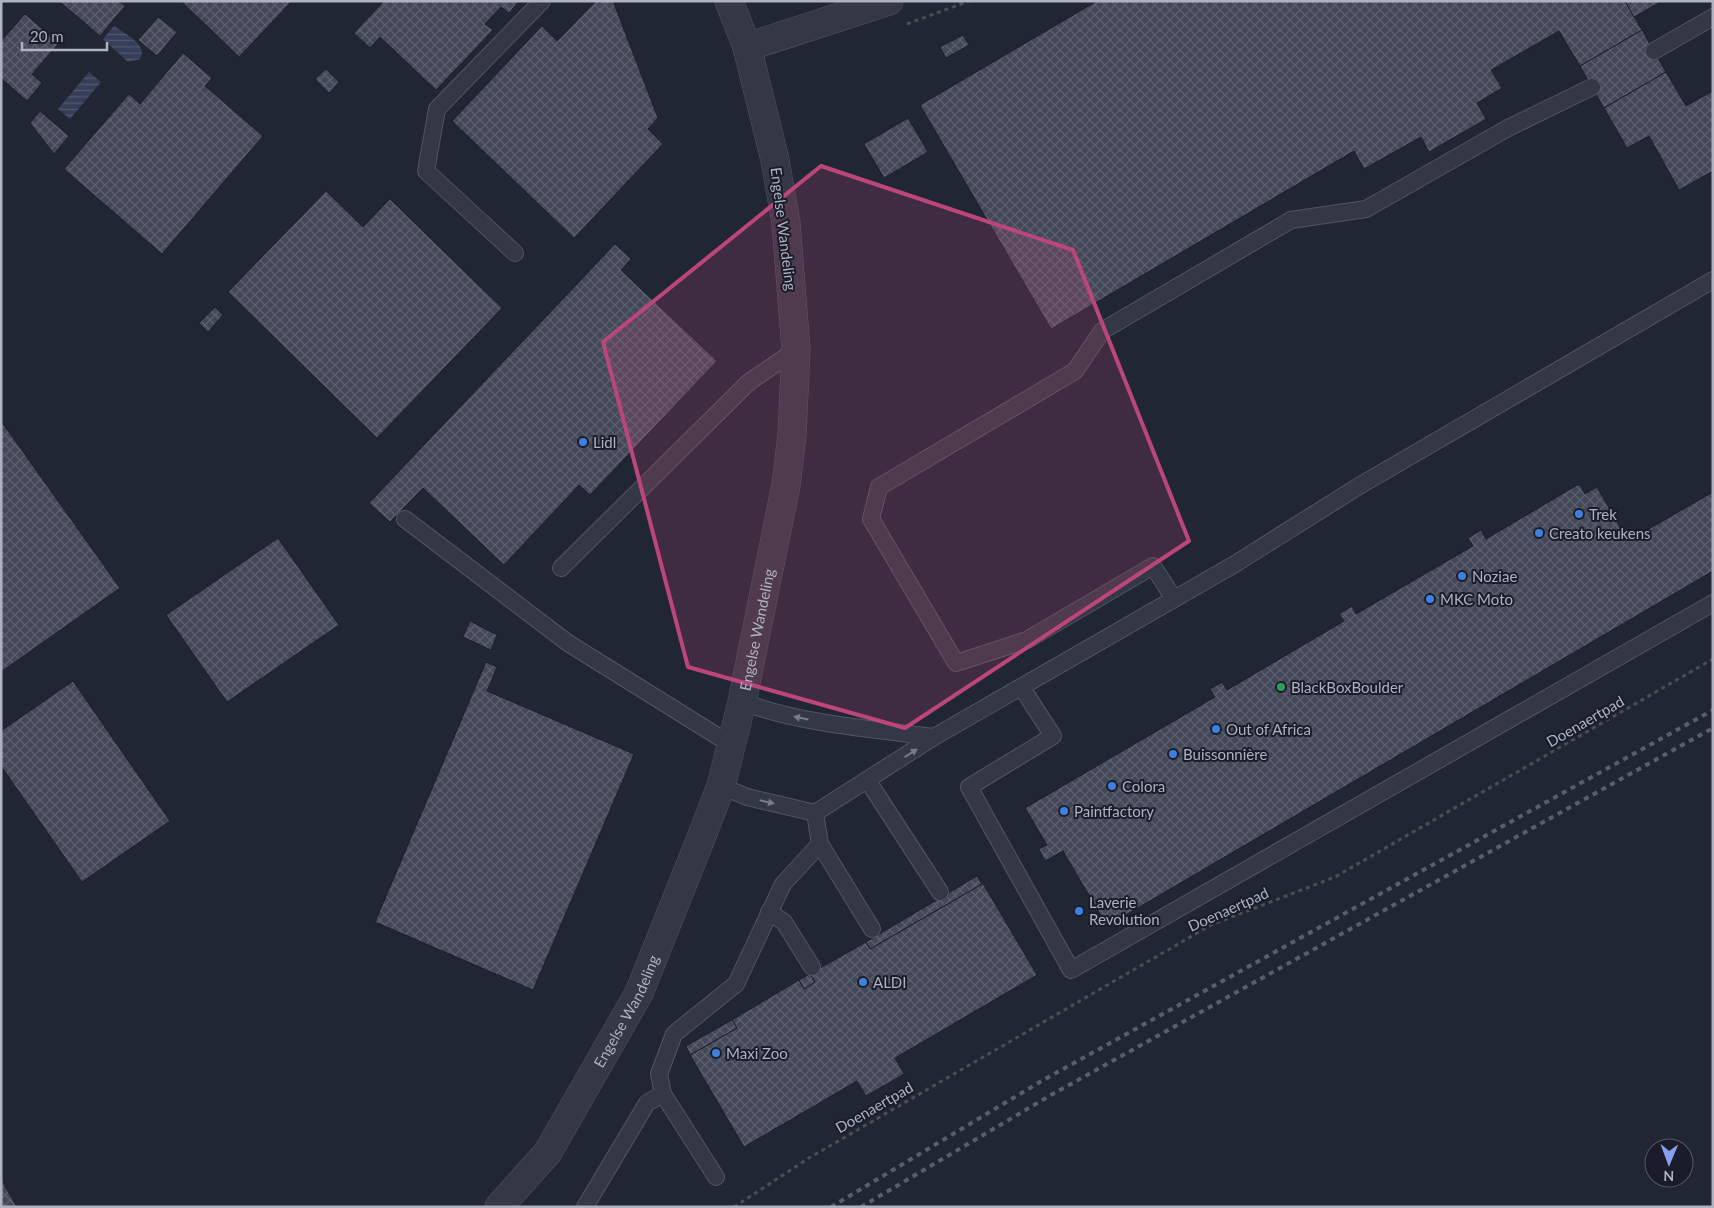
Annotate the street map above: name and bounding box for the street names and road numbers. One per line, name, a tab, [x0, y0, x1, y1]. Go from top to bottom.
street label: Engelse Wandeling	[768, 166, 801, 292]
street label: Engelse Wandeling	[736, 567, 778, 692]
street label: Doenaertpad	[1543, 692, 1627, 750]
street label: Doenaertpad	[1185, 883, 1271, 935]
street label: Engelse Wandeling	[589, 952, 662, 1070]
street label: Doenaertpad	[832, 1078, 916, 1136]

